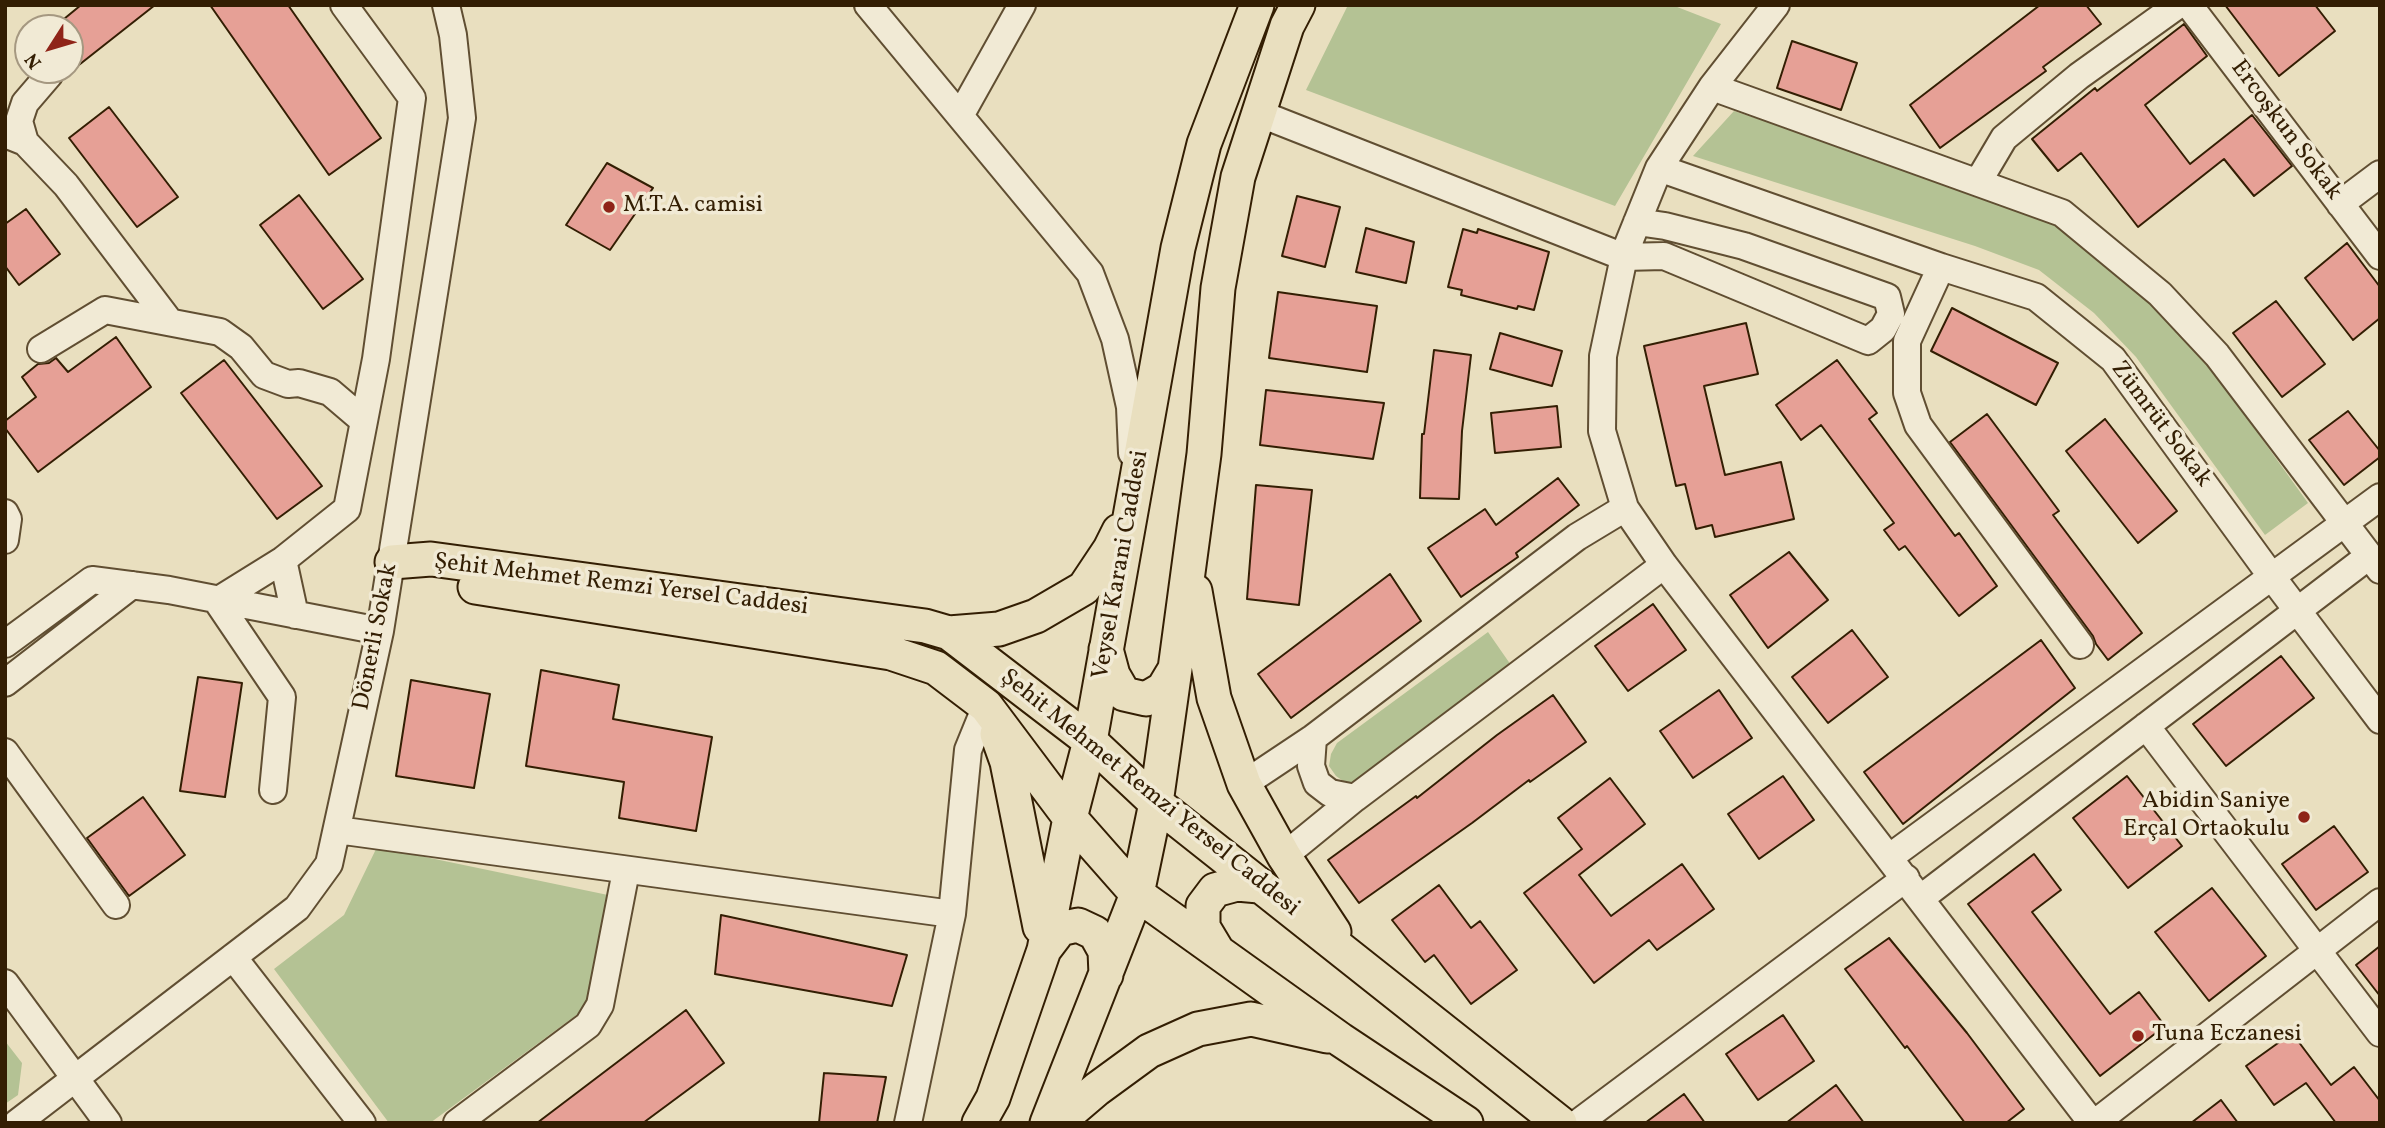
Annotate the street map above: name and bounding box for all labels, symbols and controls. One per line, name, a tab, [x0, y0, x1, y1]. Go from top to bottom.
north arrow	[14, 14, 84, 84]
text: N	[19, 47, 48, 74]
street label: Ercoşkun Sokak	[2223, 55, 2347, 207]
place label: M.T.A. camisi	[623, 193, 763, 221]
marker: M.T.A. camisi	[601, 199, 617, 215]
street label: Zümrüt Sokak	[2103, 356, 2217, 494]
street label: Veysel Karani Caddesi	[1088, 448, 1156, 682]
street label: Şehit Mehmet Remzi Yersel Caddesi	[432, 549, 810, 623]
street label: Dönerli Sokak	[349, 561, 405, 713]
street label: Şehit Mehmet Remzi Yersel Caddesi	[993, 664, 1305, 924]
place label: Abidin Saniye Erçal Ortaokulu	[2123, 789, 2290, 845]
marker: Abidin Saniye Erçal Ortaokulu	[2296, 809, 2312, 825]
place label: Tuna Eczanesi	[2152, 1022, 2302, 1050]
marker: Tuna Eczanesi	[2130, 1028, 2146, 1044]

